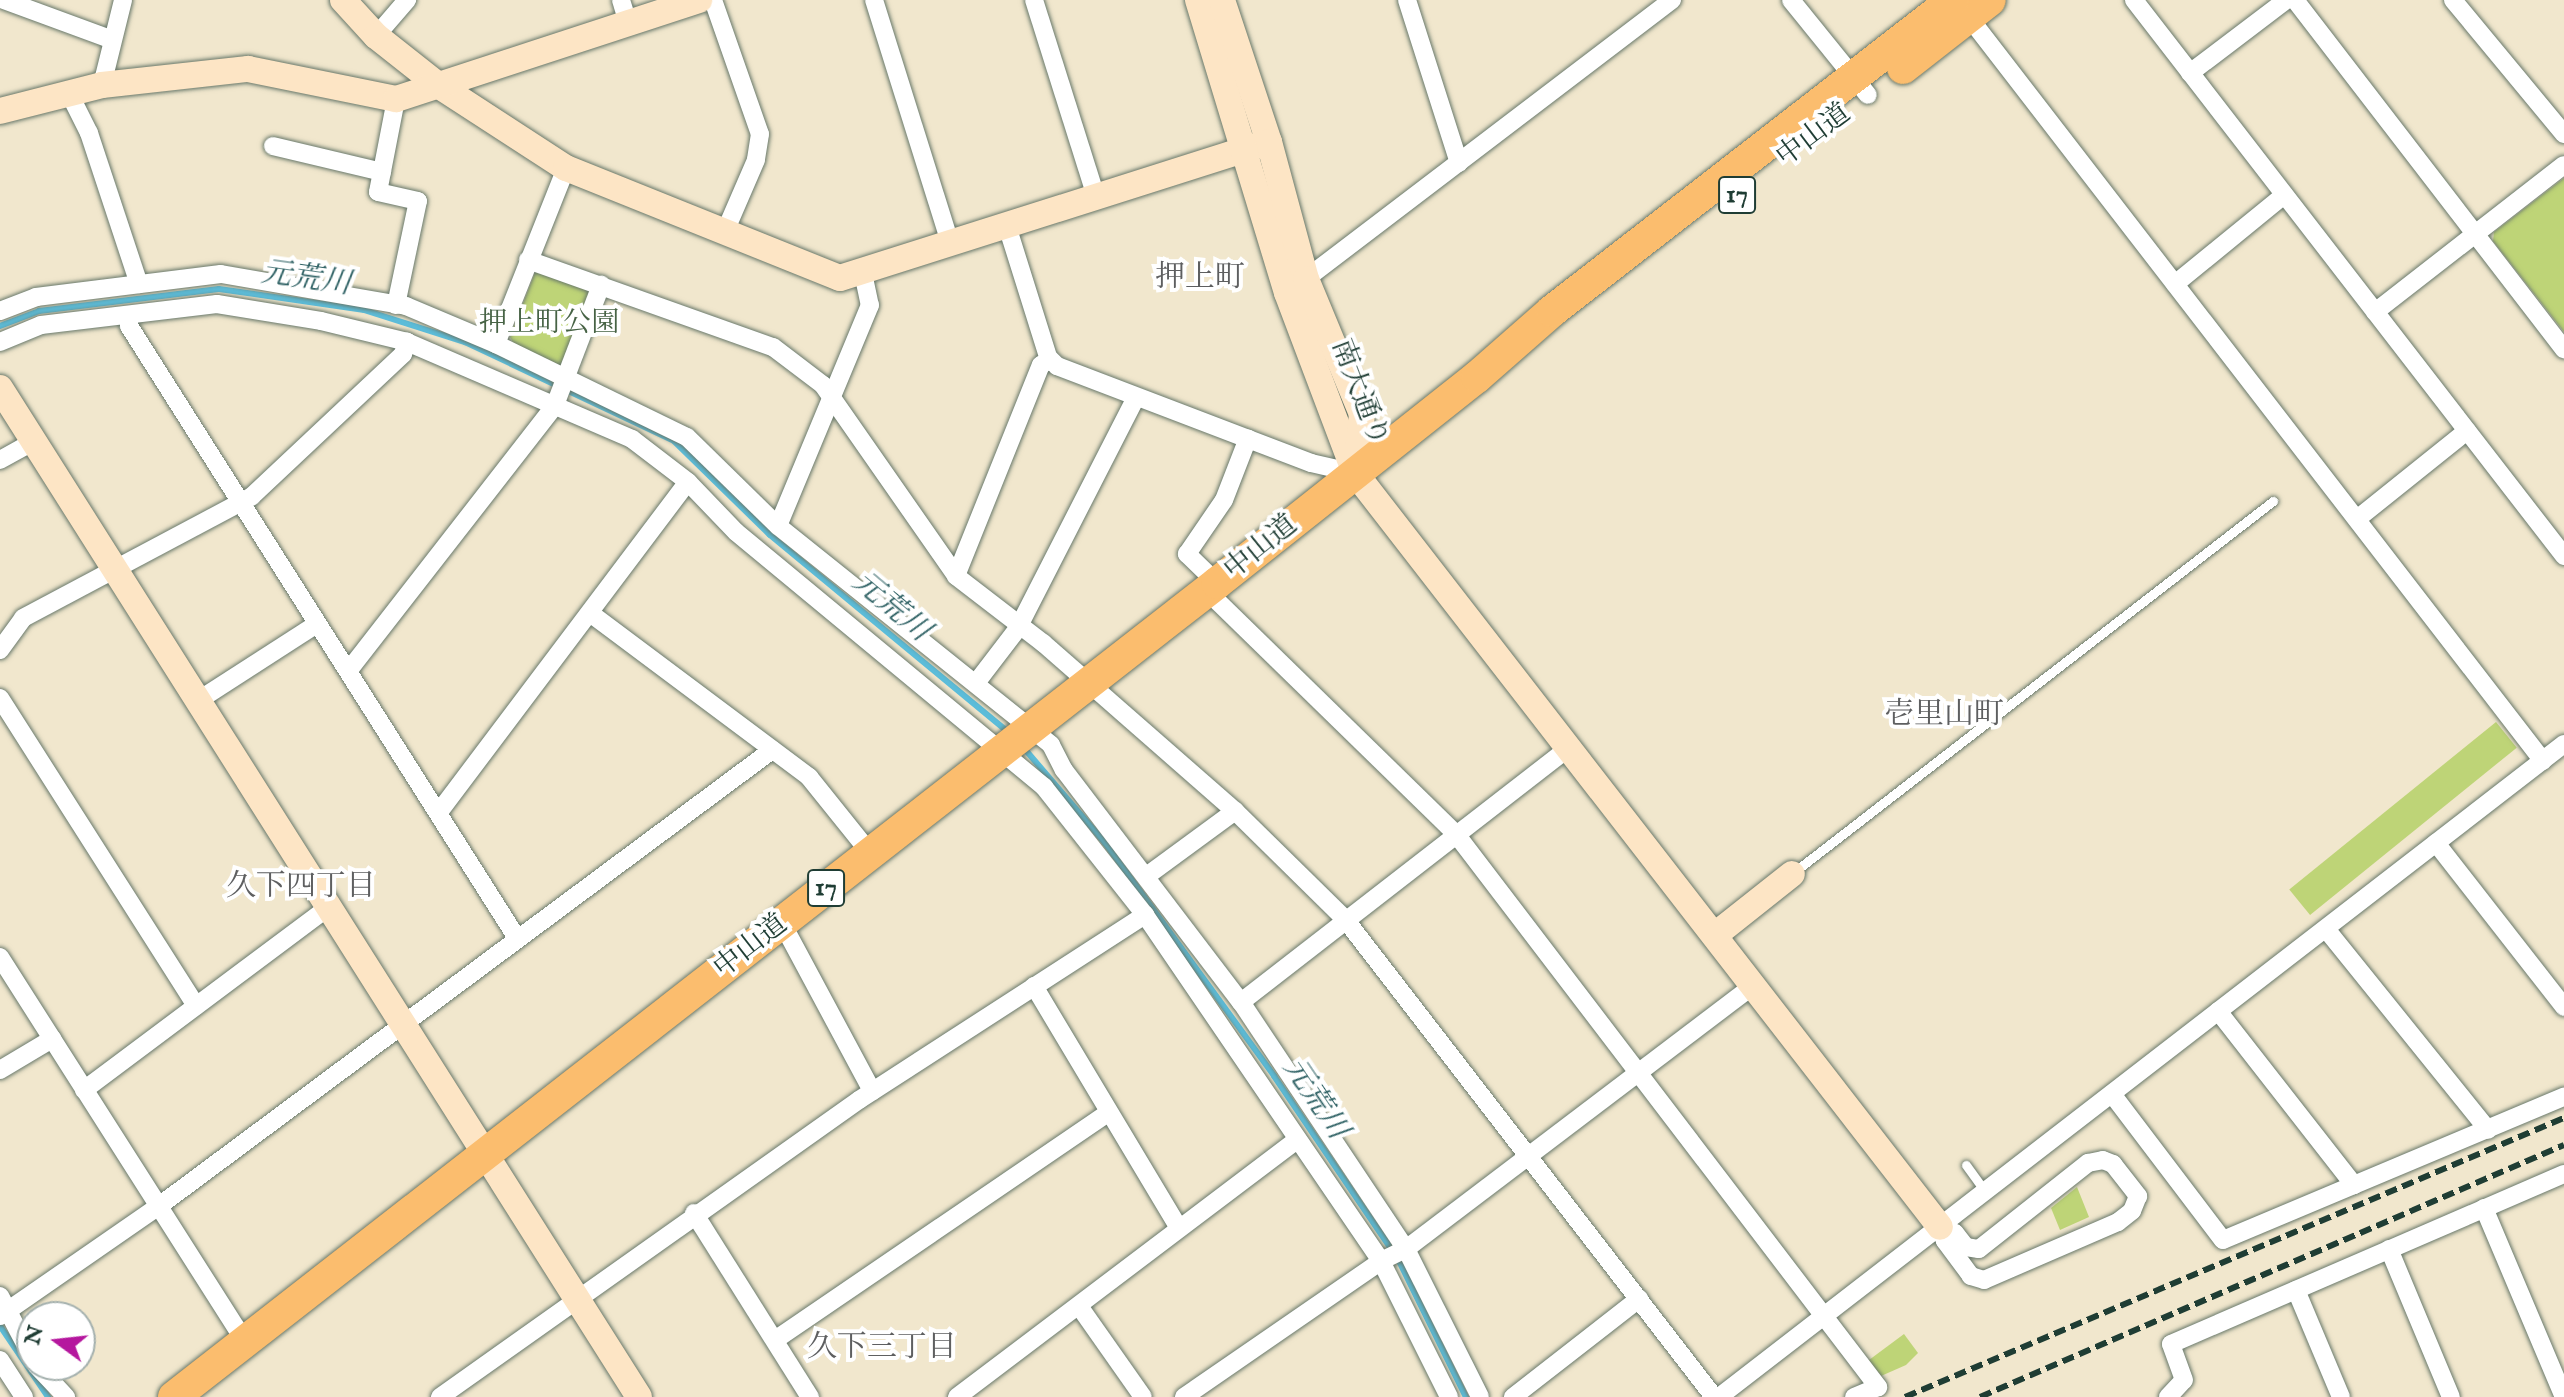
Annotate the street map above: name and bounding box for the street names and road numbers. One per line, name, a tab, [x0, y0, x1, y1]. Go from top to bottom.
street label: 中山道	[1770, 97, 1858, 175]
road number: 17	[1717, 173, 1757, 217]
street label: 南大通り	[1323, 335, 1395, 451]
street label: 中山道	[1218, 509, 1304, 587]
road number: 17	[806, 866, 846, 910]
street label: 中山道	[708, 908, 794, 986]

